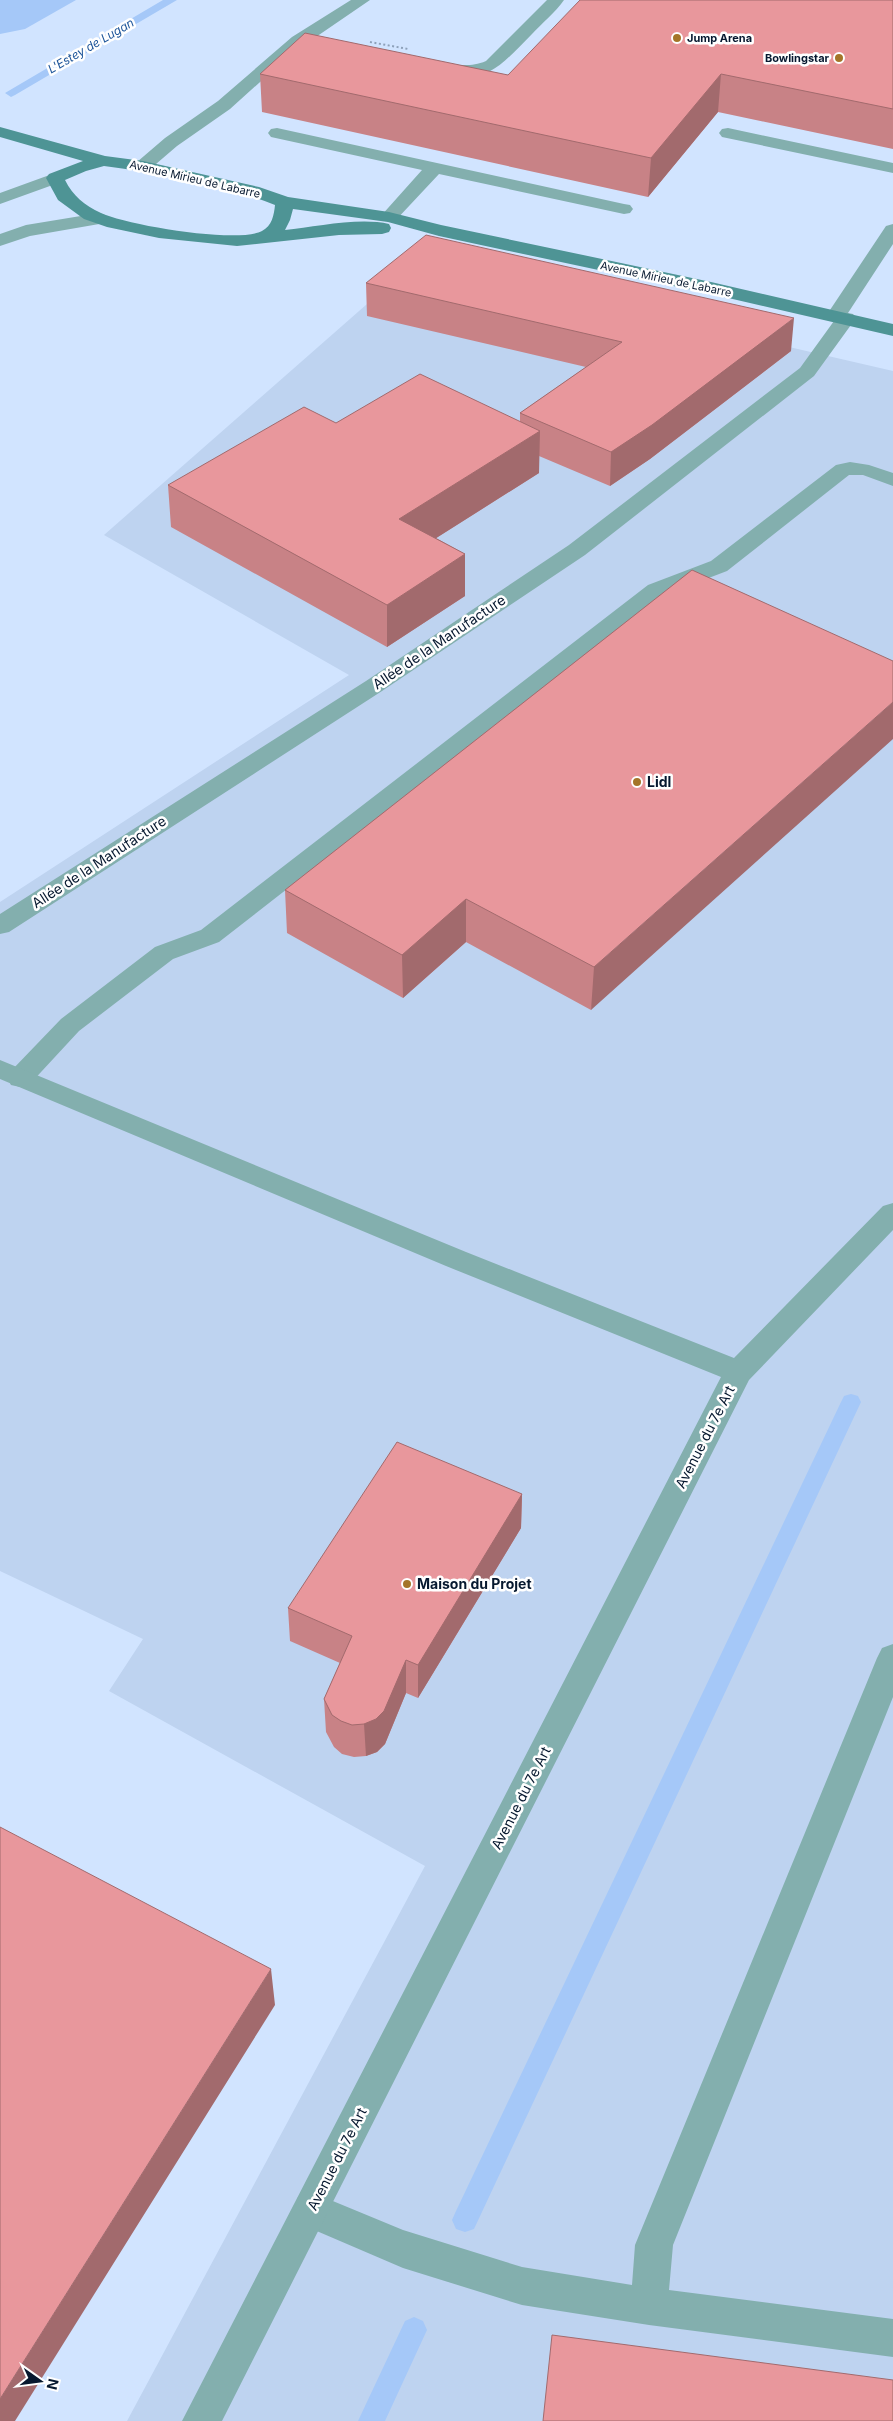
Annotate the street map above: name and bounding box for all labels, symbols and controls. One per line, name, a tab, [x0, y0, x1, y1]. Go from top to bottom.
water label: L'Estey de Lugan	[45, 15, 136, 76]
place label: Jump Arena	[687, 31, 752, 45]
marker: Jump Arena	[671, 32, 683, 44]
place label: Bowlingstar	[765, 51, 830, 65]
marker: Bowlingstar	[833, 52, 845, 64]
street label: Avenue Mirieu de Labarre	[128, 157, 262, 201]
street label: Avenue Mirieu de Labarre	[599, 258, 733, 300]
street label: Allée de la Manufacture	[369, 591, 508, 692]
place label: Lidl	[647, 773, 671, 790]
marker: Lidl	[631, 776, 643, 788]
street label: Allée de la Manufacture	[28, 812, 169, 911]
street label: Avenue du 7e Art	[671, 1382, 738, 1491]
place label: Maison du Projet	[417, 1575, 532, 1592]
marker: Maison du Projet	[401, 1578, 413, 1590]
street label: Avenue du 7e Art	[487, 1743, 554, 1852]
street label: Avenue du 7e Art	[303, 2104, 370, 2213]
north arrow	[15, 2356, 65, 2406]
text: N	[44, 2377, 63, 2391]

